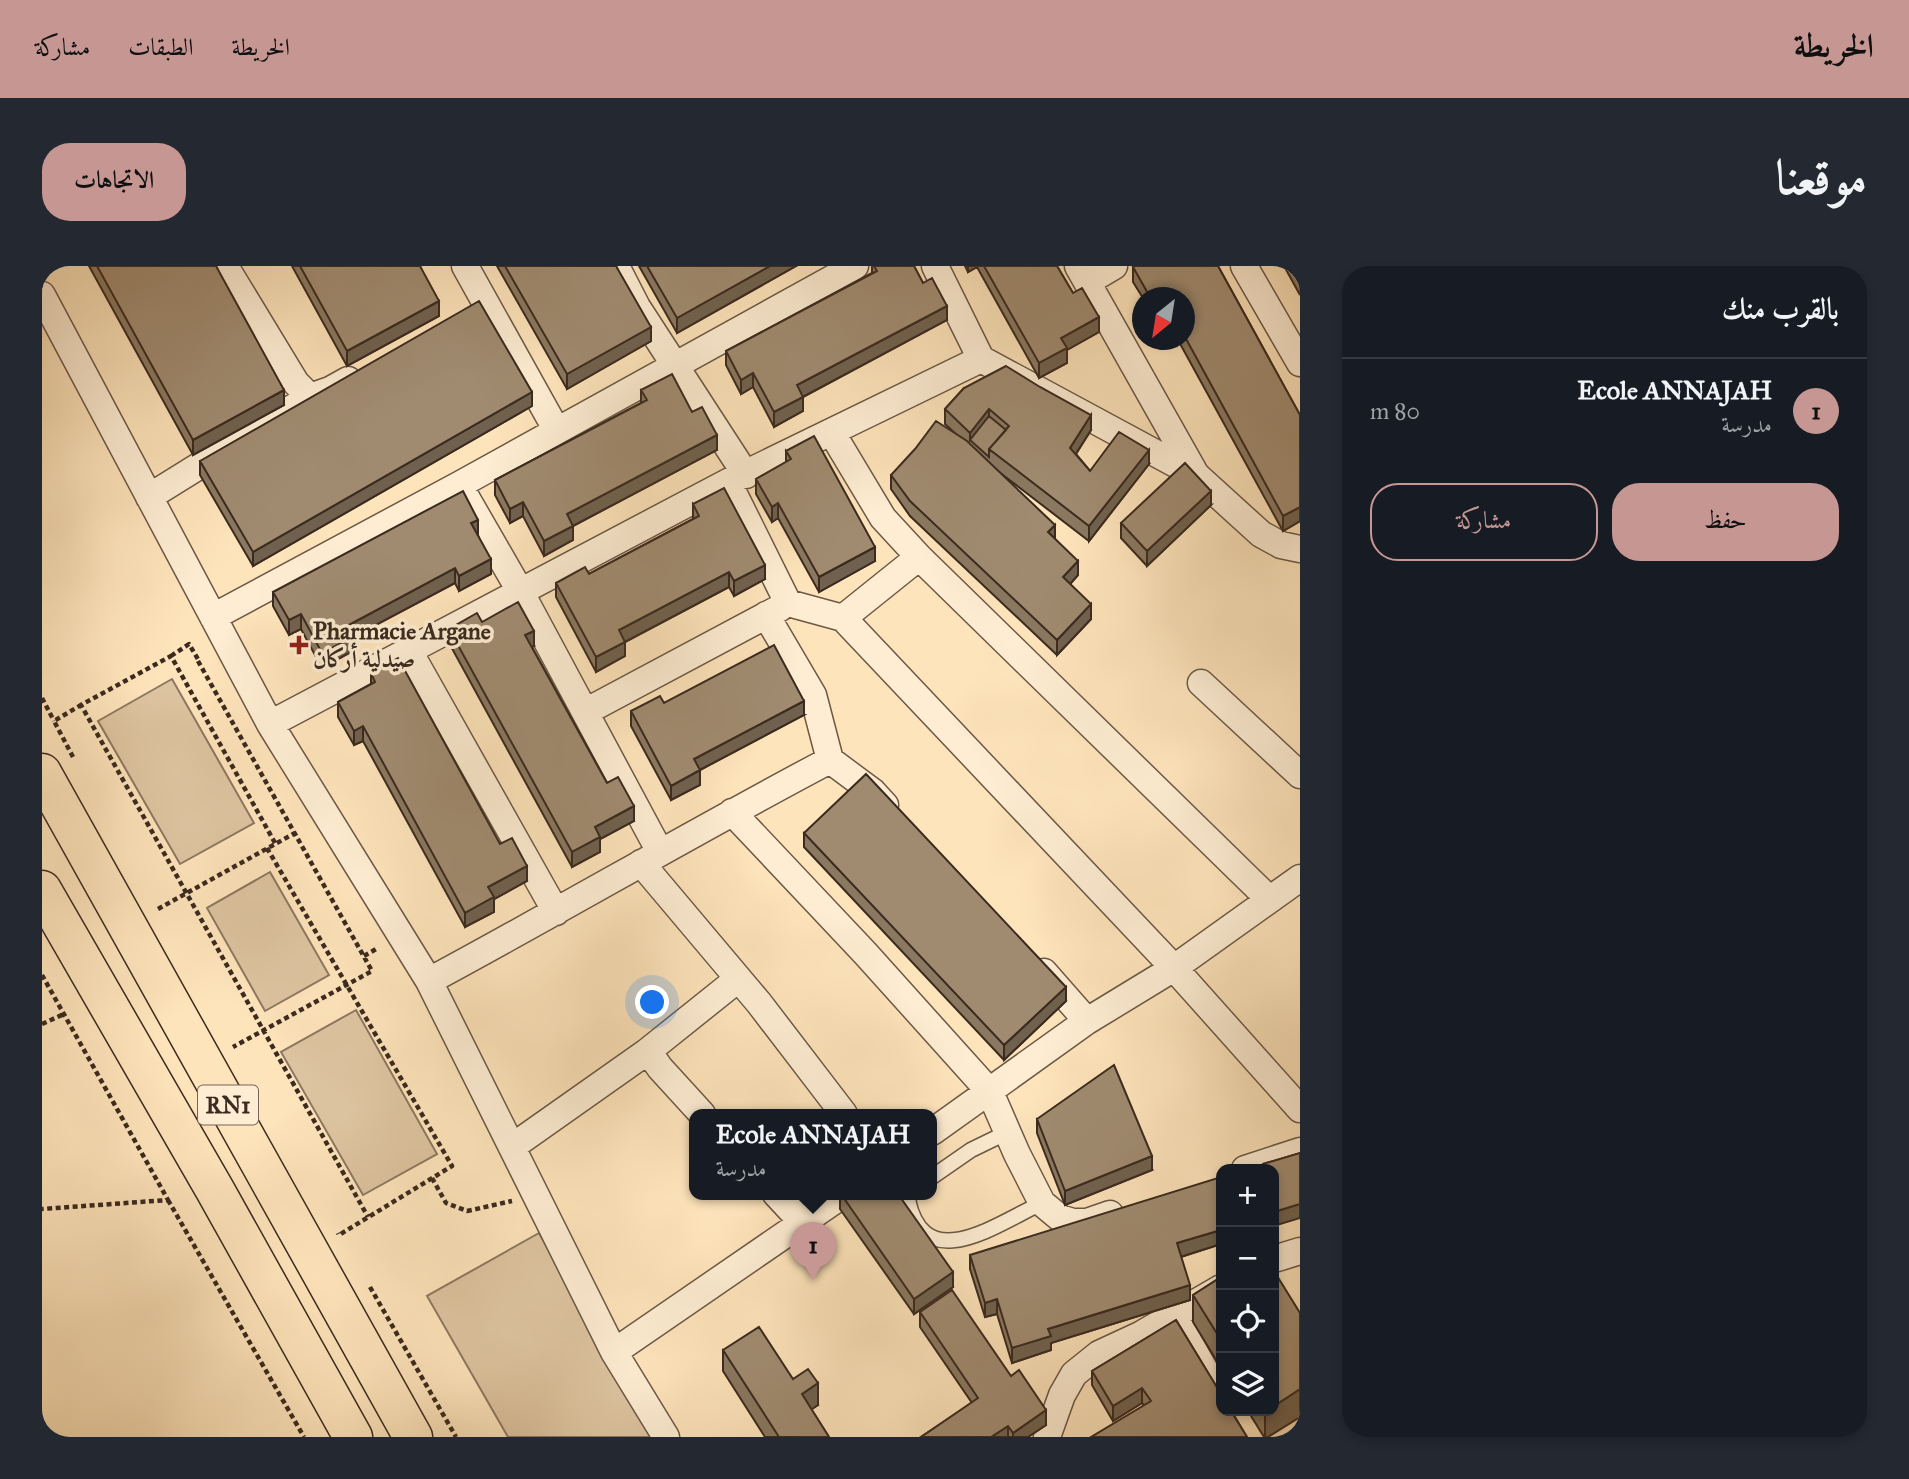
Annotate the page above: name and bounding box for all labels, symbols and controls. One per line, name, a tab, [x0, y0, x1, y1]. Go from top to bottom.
text: الخريطة	[1794, 26, 1874, 66]
text: مشاركة	[35, 32, 90, 62]
text: الطبقات	[128, 32, 194, 62]
text: الخريطة	[232, 32, 290, 62]
button: الاتجاهات	[42, 143, 186, 221]
text: موقعنا	[1775, 148, 1867, 207]
north arrow	[1132, 287, 1195, 350]
text: بالقرب منك	[1722, 291, 1839, 327]
text: Ecole ANNAJAH	[1577, 374, 1772, 406]
text: 80 m	[1370, 397, 1420, 425]
text: 1	[1811, 397, 1821, 425]
text: مدرسة	[1721, 410, 1772, 438]
button: مشاركة	[1370, 483, 1598, 561]
button: حفظ	[1612, 483, 1839, 561]
place label: Pharmacie Argane صيدلية أركان	[313, 616, 491, 674]
marker: Pharmacie Argane صيدلية أركان	[291, 637, 307, 653]
your location	[635, 985, 669, 1019]
road number: RN1	[198, 1086, 258, 1125]
popup	[689, 1109, 937, 1200]
text: Ecole ANNAJAH	[716, 1118, 910, 1150]
text: مدرسة	[716, 1154, 766, 1182]
map controls	[1216, 1164, 1279, 1416]
button: +	[1216, 1164, 1279, 1227]
pin: 1	[790, 1222, 836, 1280]
button: −	[1216, 1227, 1279, 1290]
button: locate	[1216, 1290, 1279, 1353]
button: layers	[1216, 1353, 1279, 1416]

